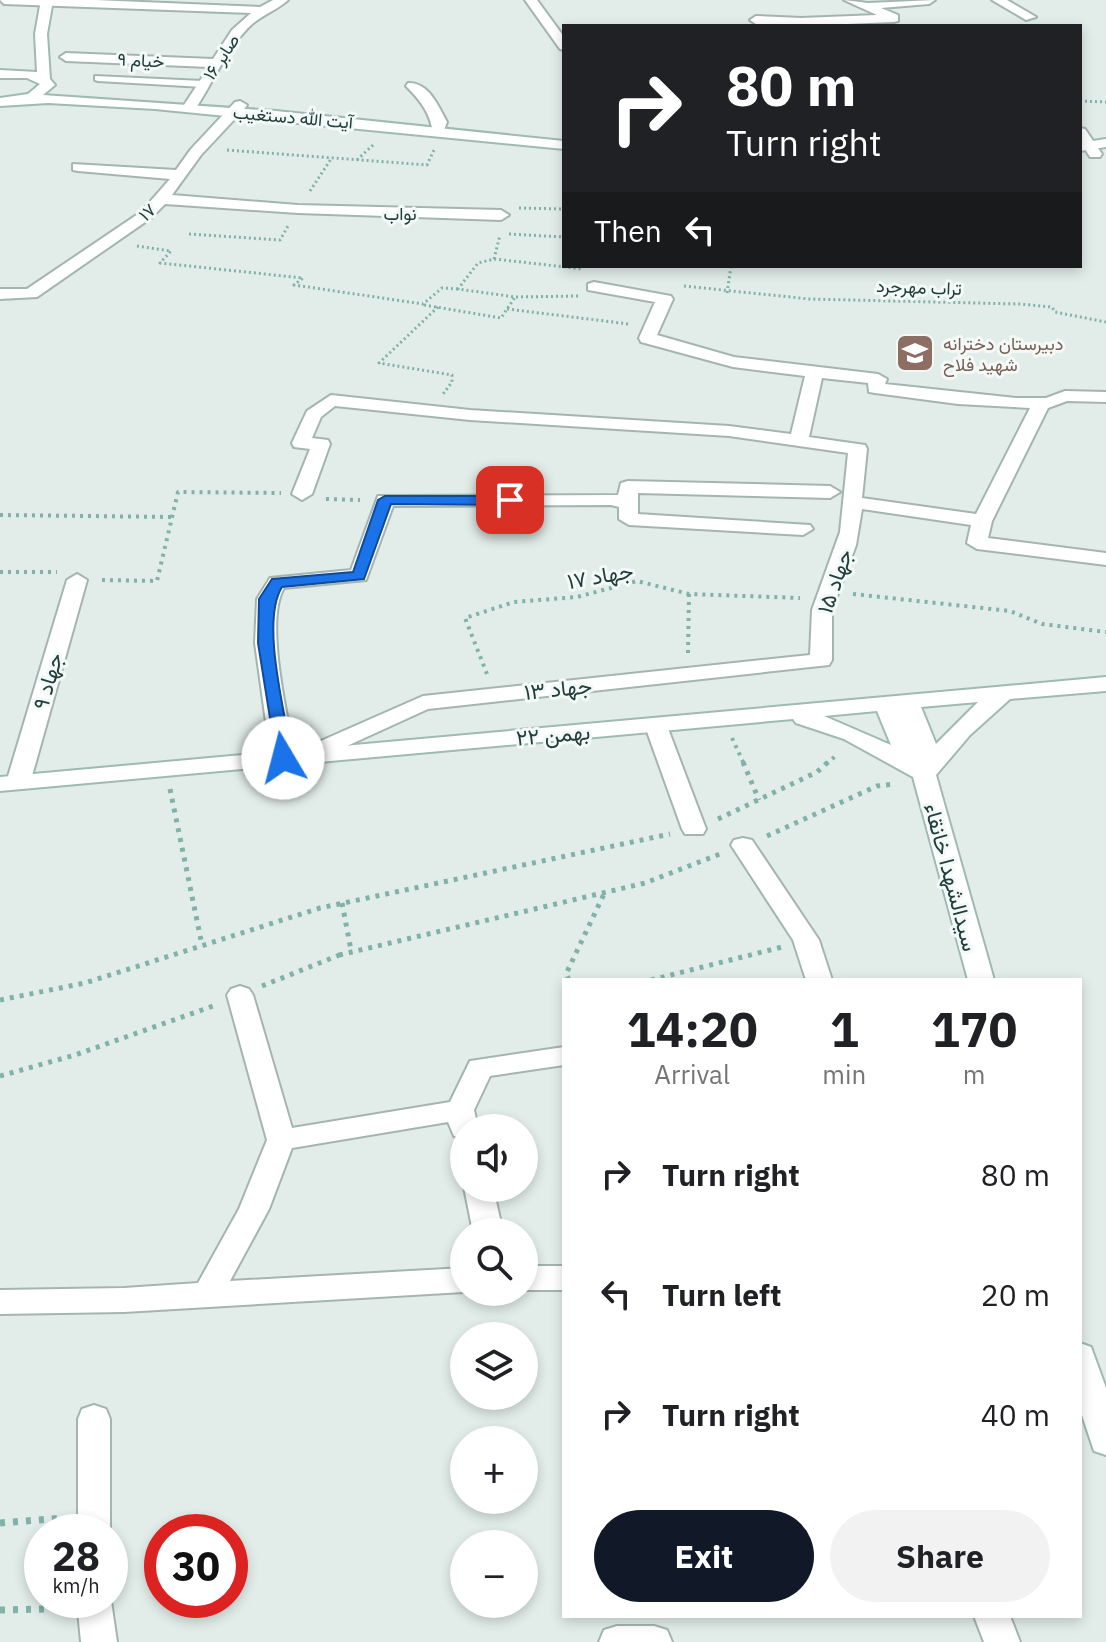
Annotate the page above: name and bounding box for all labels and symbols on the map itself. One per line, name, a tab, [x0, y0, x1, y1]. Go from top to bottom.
street label: صابر ۱۶	[198, 30, 244, 84]
street label: خیام ۹	[117, 47, 165, 74]
street label: آیت الله دستغیب	[232, 100, 356, 134]
street label: ۱۷	[133, 198, 161, 226]
street label: نواب	[383, 202, 417, 225]
street label: تراب مهرجرد	[876, 274, 962, 300]
school or university icon: دبیرستان دخترانه شهید فلاح	[894, 332, 936, 374]
place label: دبیرستان دخترانه شهید فلاح	[943, 332, 1063, 377]
pin	[476, 466, 544, 534]
street label: جهاد ۱۵	[809, 545, 859, 617]
street label: جهاد ۱۷	[565, 555, 635, 595]
street label: جهاد ۹	[25, 649, 69, 713]
street label: جهاد ۱۳	[523, 670, 593, 706]
position arrow	[241, 716, 325, 800]
street label: ۲۲ بهمن	[515, 716, 591, 752]
street label: سیدالشهدا خانقاء	[918, 800, 986, 954]
speed limit sign: 30	[144, 1514, 248, 1618]

